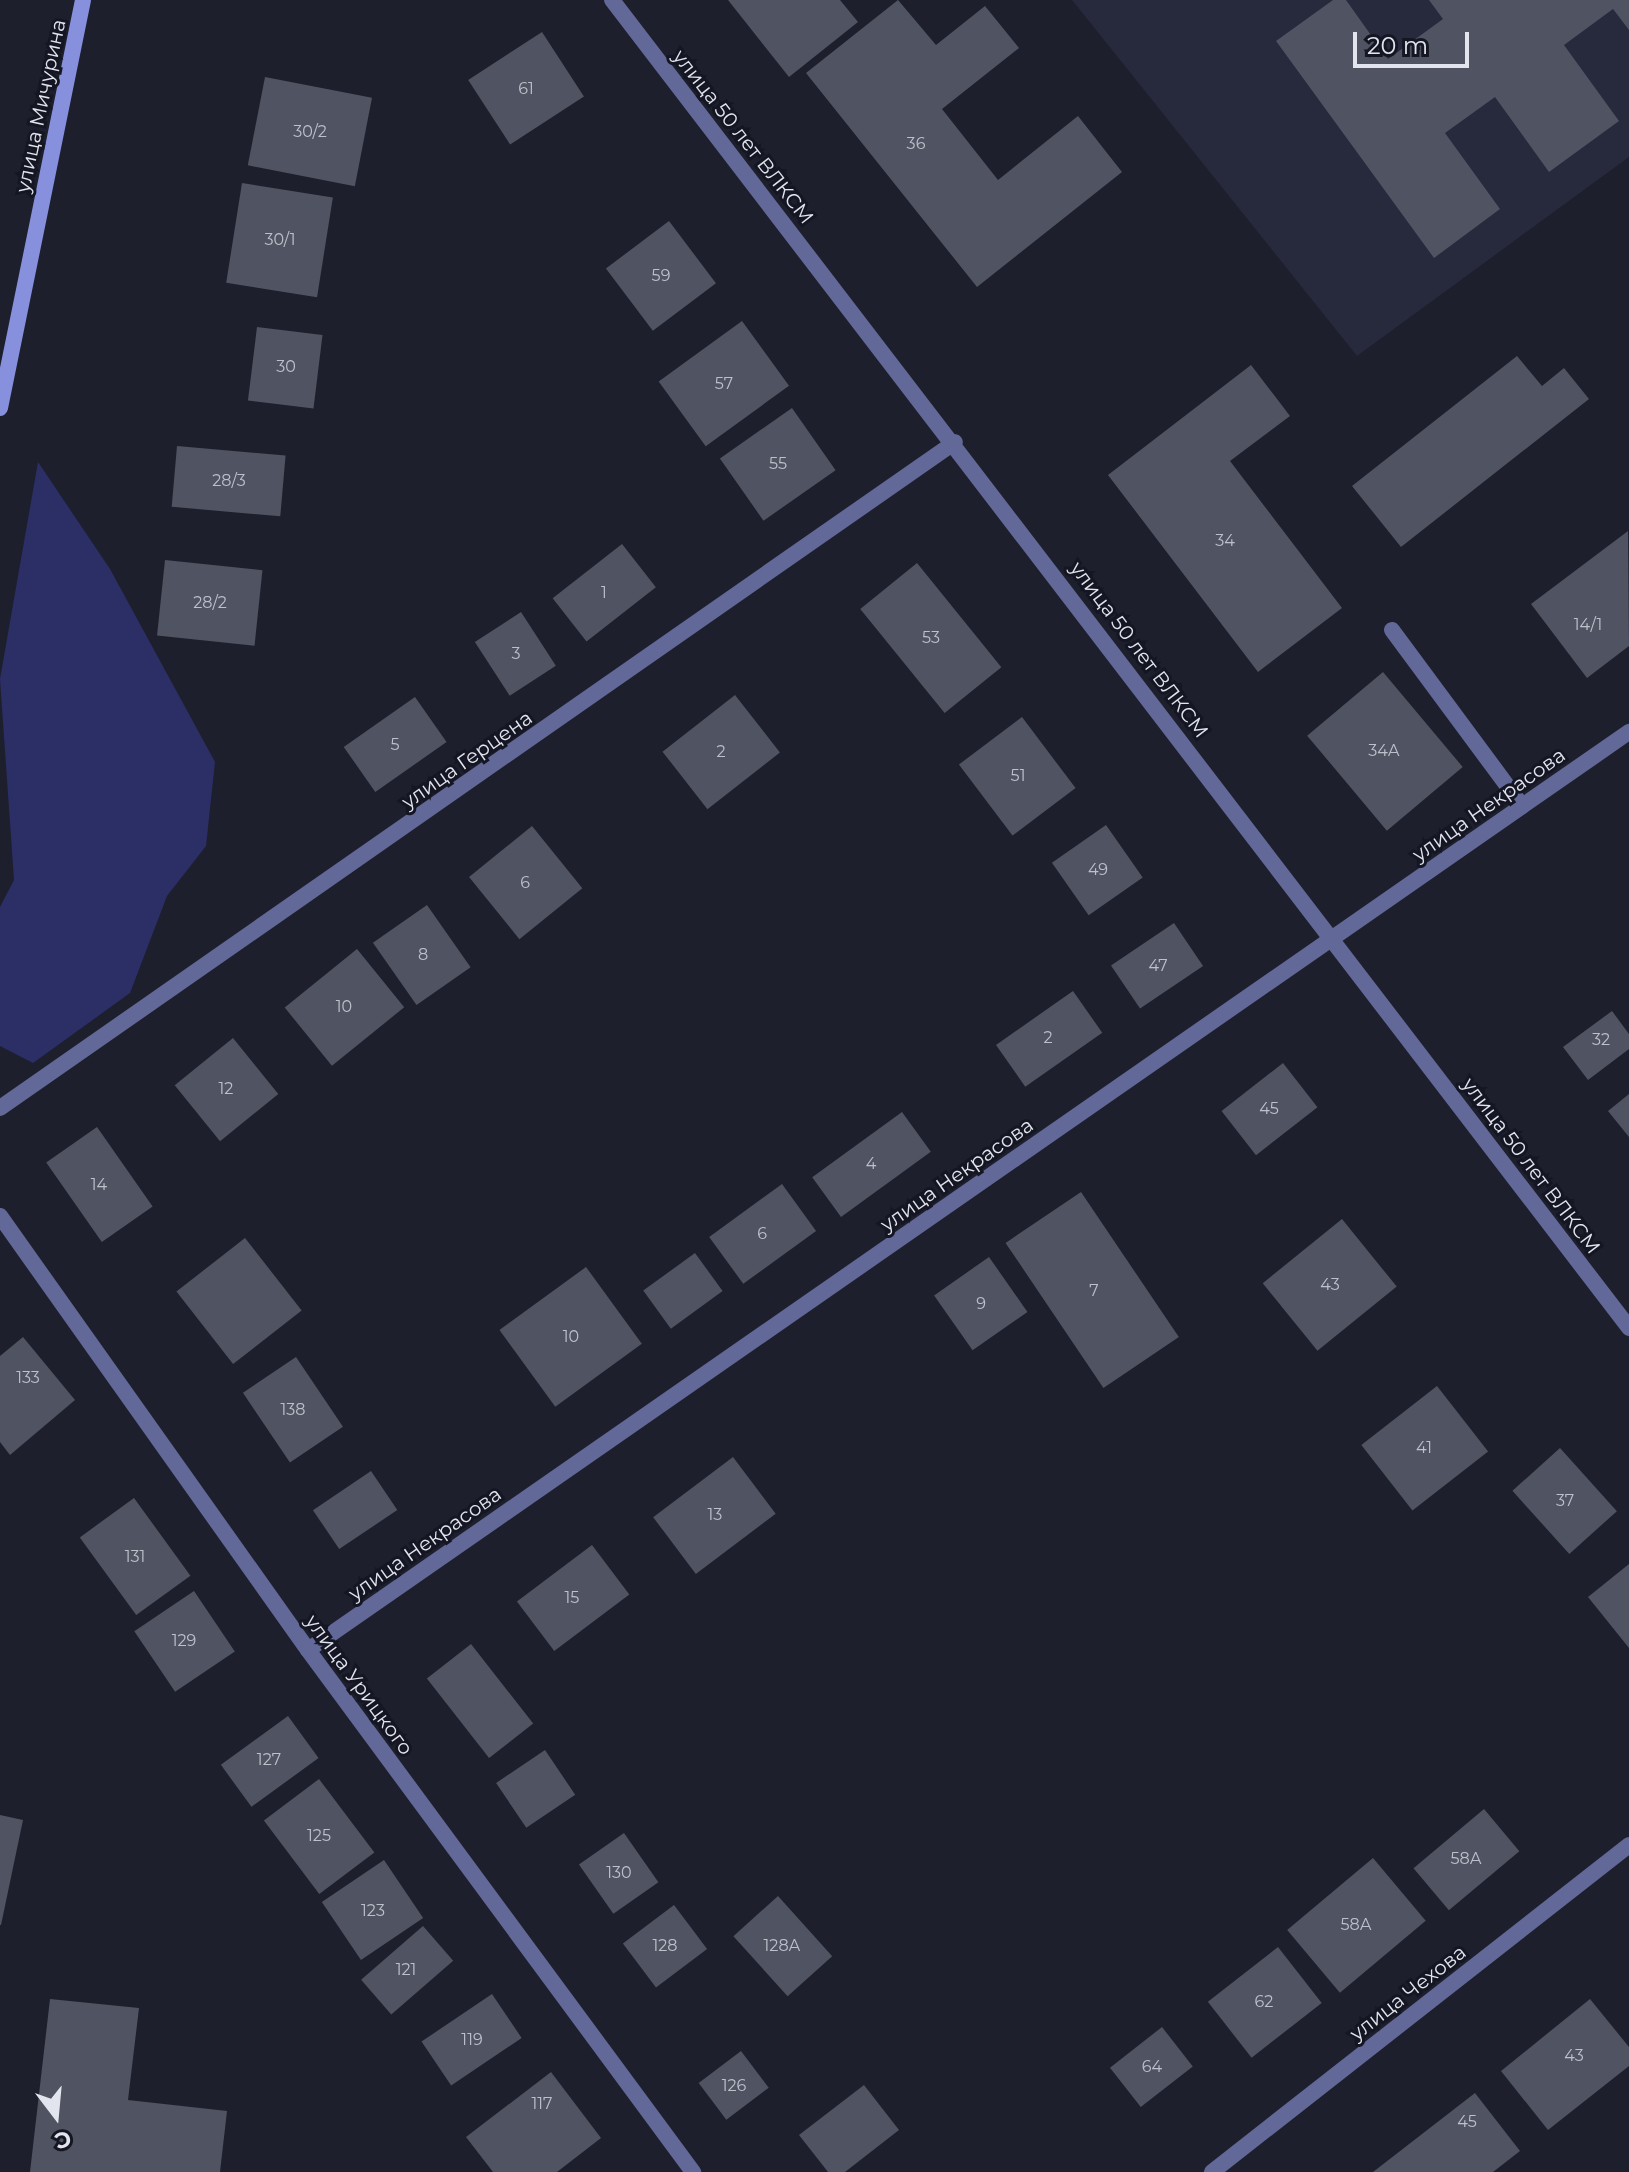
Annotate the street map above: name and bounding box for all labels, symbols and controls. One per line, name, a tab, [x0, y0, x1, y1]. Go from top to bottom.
scale bar	[1357, 16, 1473, 66]
street label: улица Мичурина	[11, 17, 71, 195]
text: 20 m	[1367, 31, 1428, 60]
street label: улица 50 лет ВЛКСМ	[668, 45, 818, 229]
house number: 61	[518, 79, 534, 99]
house number: 30/2	[293, 122, 327, 142]
house number: 36	[907, 134, 925, 154]
house number: 30/1	[265, 230, 295, 250]
house number: 59	[652, 266, 670, 286]
house number: 30	[276, 357, 296, 377]
house number: 57	[715, 374, 733, 394]
house number: 55	[769, 454, 787, 474]
house number: 28/3	[212, 471, 246, 491]
house number: 34	[1215, 531, 1235, 551]
street label: улица 50 лет ВЛКСМ	[1065, 557, 1213, 743]
house number: 1	[601, 583, 607, 603]
house number: 28/2	[193, 593, 227, 613]
house number: 14/1	[1574, 615, 1602, 635]
house number: 53	[922, 628, 940, 648]
house number: 3	[511, 644, 521, 664]
street label: улица Герцена	[397, 706, 537, 814]
house number: 5	[390, 735, 400, 755]
house number: 34А	[1368, 741, 1400, 761]
house number: 2	[716, 742, 726, 762]
street label: улица Некрасова	[1408, 743, 1570, 867]
house number: 51	[1011, 766, 1025, 786]
house number: 49	[1088, 860, 1108, 880]
house number: 6	[520, 873, 530, 893]
house number: 8	[418, 945, 428, 965]
house number: 47	[1148, 956, 1168, 976]
house number: 10	[336, 997, 352, 1017]
house number: 2	[1043, 1028, 1053, 1048]
house number: 32	[1592, 1030, 1610, 1050]
street label: улица 50 лет ВЛКСМ	[1457, 1073, 1605, 1259]
house number: 12	[219, 1079, 233, 1099]
house number: 45	[1259, 1099, 1279, 1119]
street label: улица Некрасова	[876, 1113, 1038, 1237]
house number: 4	[866, 1154, 876, 1174]
house number: 14	[91, 1175, 107, 1195]
house number: 6	[757, 1224, 767, 1244]
house number: 43	[1320, 1275, 1340, 1295]
house number: 7	[1089, 1281, 1099, 1301]
house number: 9	[976, 1294, 986, 1314]
house number: 10	[563, 1327, 579, 1347]
house number: 133	[16, 1368, 40, 1388]
house number: 138	[280, 1400, 306, 1420]
house number: 41	[1416, 1438, 1432, 1458]
street label: улица Некрасова	[344, 1482, 506, 1606]
house number: 37	[1556, 1491, 1574, 1511]
house number: 13	[708, 1505, 722, 1525]
house number: 131	[125, 1547, 145, 1567]
house number: 15	[565, 1588, 579, 1608]
street label: улица Урицкого	[300, 1610, 418, 1760]
house number: 129	[172, 1631, 196, 1651]
house number: 127	[257, 1750, 281, 1770]
house number: 125	[307, 1826, 331, 1846]
house number: 58А	[1450, 1849, 1482, 1869]
house number: 130	[606, 1863, 632, 1883]
house number: 123	[361, 1901, 385, 1921]
house number: 58А	[1340, 1915, 1372, 1935]
house number: 128	[652, 1936, 678, 1956]
house number: 128А	[764, 1936, 800, 1956]
street label: улица Чехова	[1345, 1940, 1471, 2046]
house number: 121	[396, 1960, 416, 1980]
house number: 62	[1255, 1992, 1273, 2012]
house number: 119	[461, 2030, 483, 2050]
house number: 43	[1564, 2046, 1584, 2066]
house number: 64	[1142, 2057, 1162, 2077]
north arrow	[16, 2076, 96, 2156]
house number: 126	[722, 2076, 746, 2096]
house number: 117	[532, 2094, 552, 2114]
house number: 45	[1457, 2112, 1477, 2132]
text: С	[51, 2124, 74, 2155]

